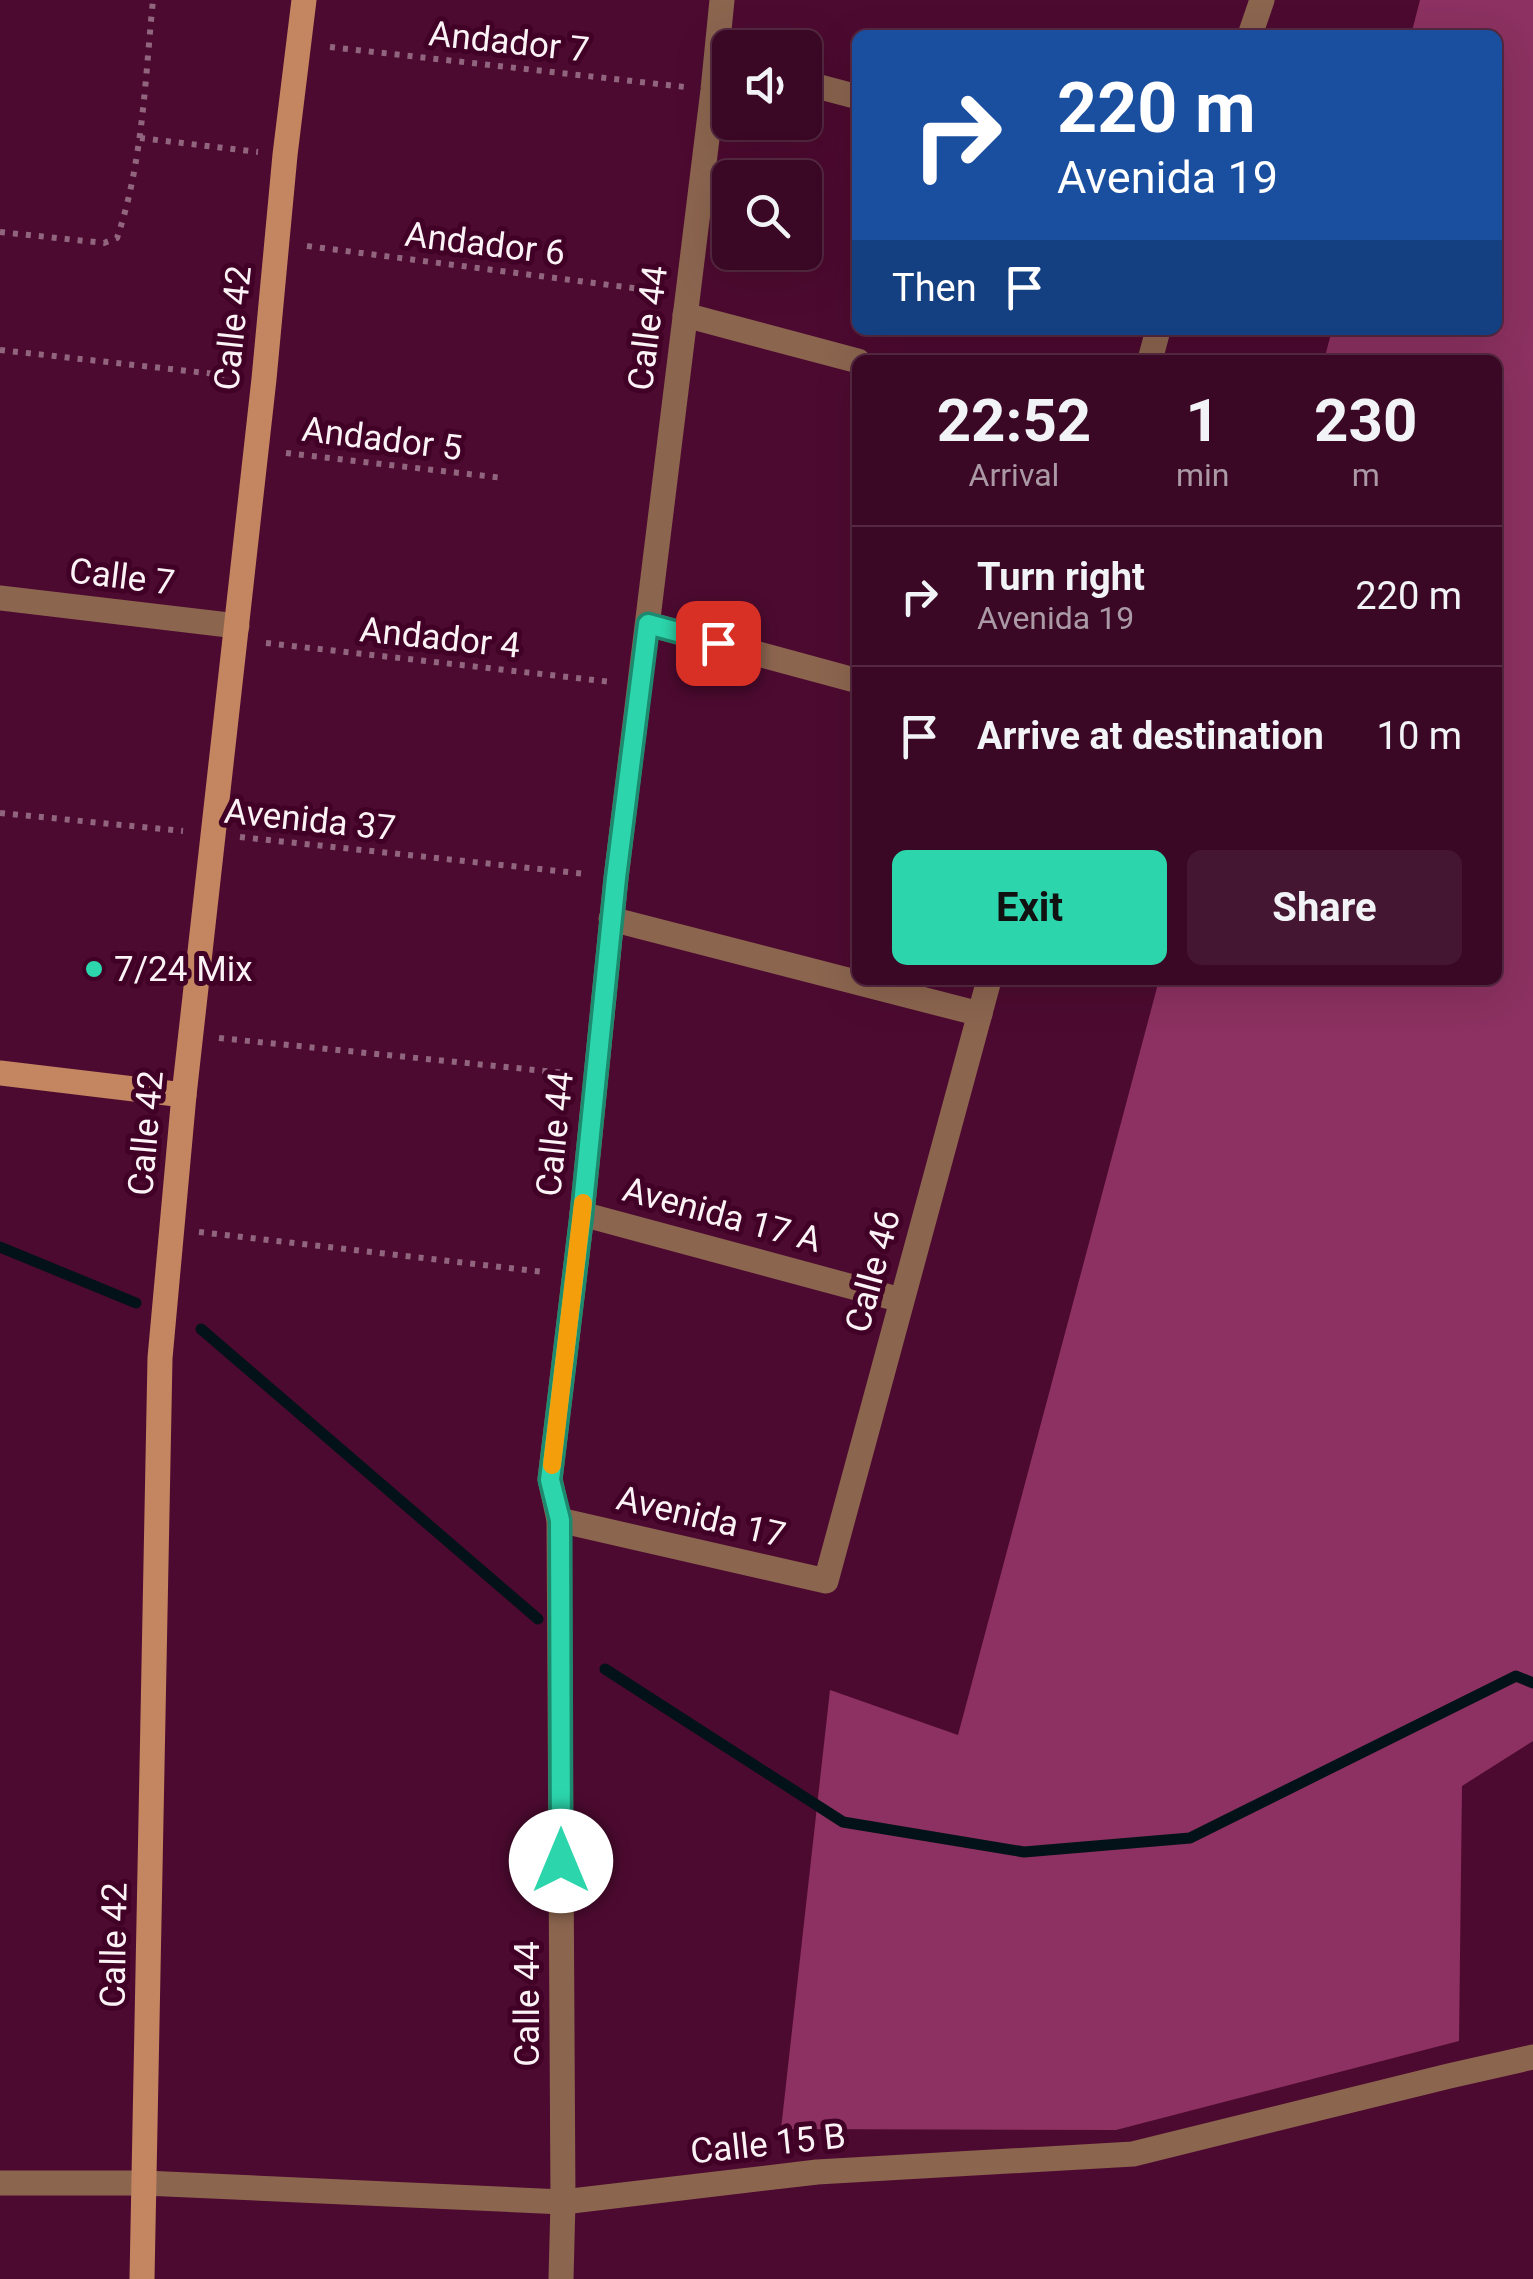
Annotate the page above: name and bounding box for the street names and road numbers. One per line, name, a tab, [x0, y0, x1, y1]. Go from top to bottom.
street label: Andador 7	[427, 13, 591, 71]
street label: Andador 6	[403, 214, 567, 274]
street label: Calle 42	[206, 263, 260, 393]
street label: Calle 44	[620, 263, 676, 393]
street label: Andador 5	[300, 409, 464, 469]
street label: Calle 7	[67, 550, 177, 604]
street label: Andador 4	[358, 609, 522, 667]
street label: Avenida 37	[222, 791, 398, 849]
street label: Calle 42	[120, 1069, 172, 1197]
street label: Calle 44	[528, 1069, 582, 1199]
street label: Avenida 17 A	[618, 1169, 826, 1261]
street label: Calle 46	[837, 1205, 909, 1337]
street label: Avenida 17	[613, 1478, 789, 1556]
street label: Calle 42	[92, 1882, 136, 2008]
street label: Calle 44	[507, 1941, 548, 2067]
street label: Calle 15 B	[688, 2115, 848, 2173]

